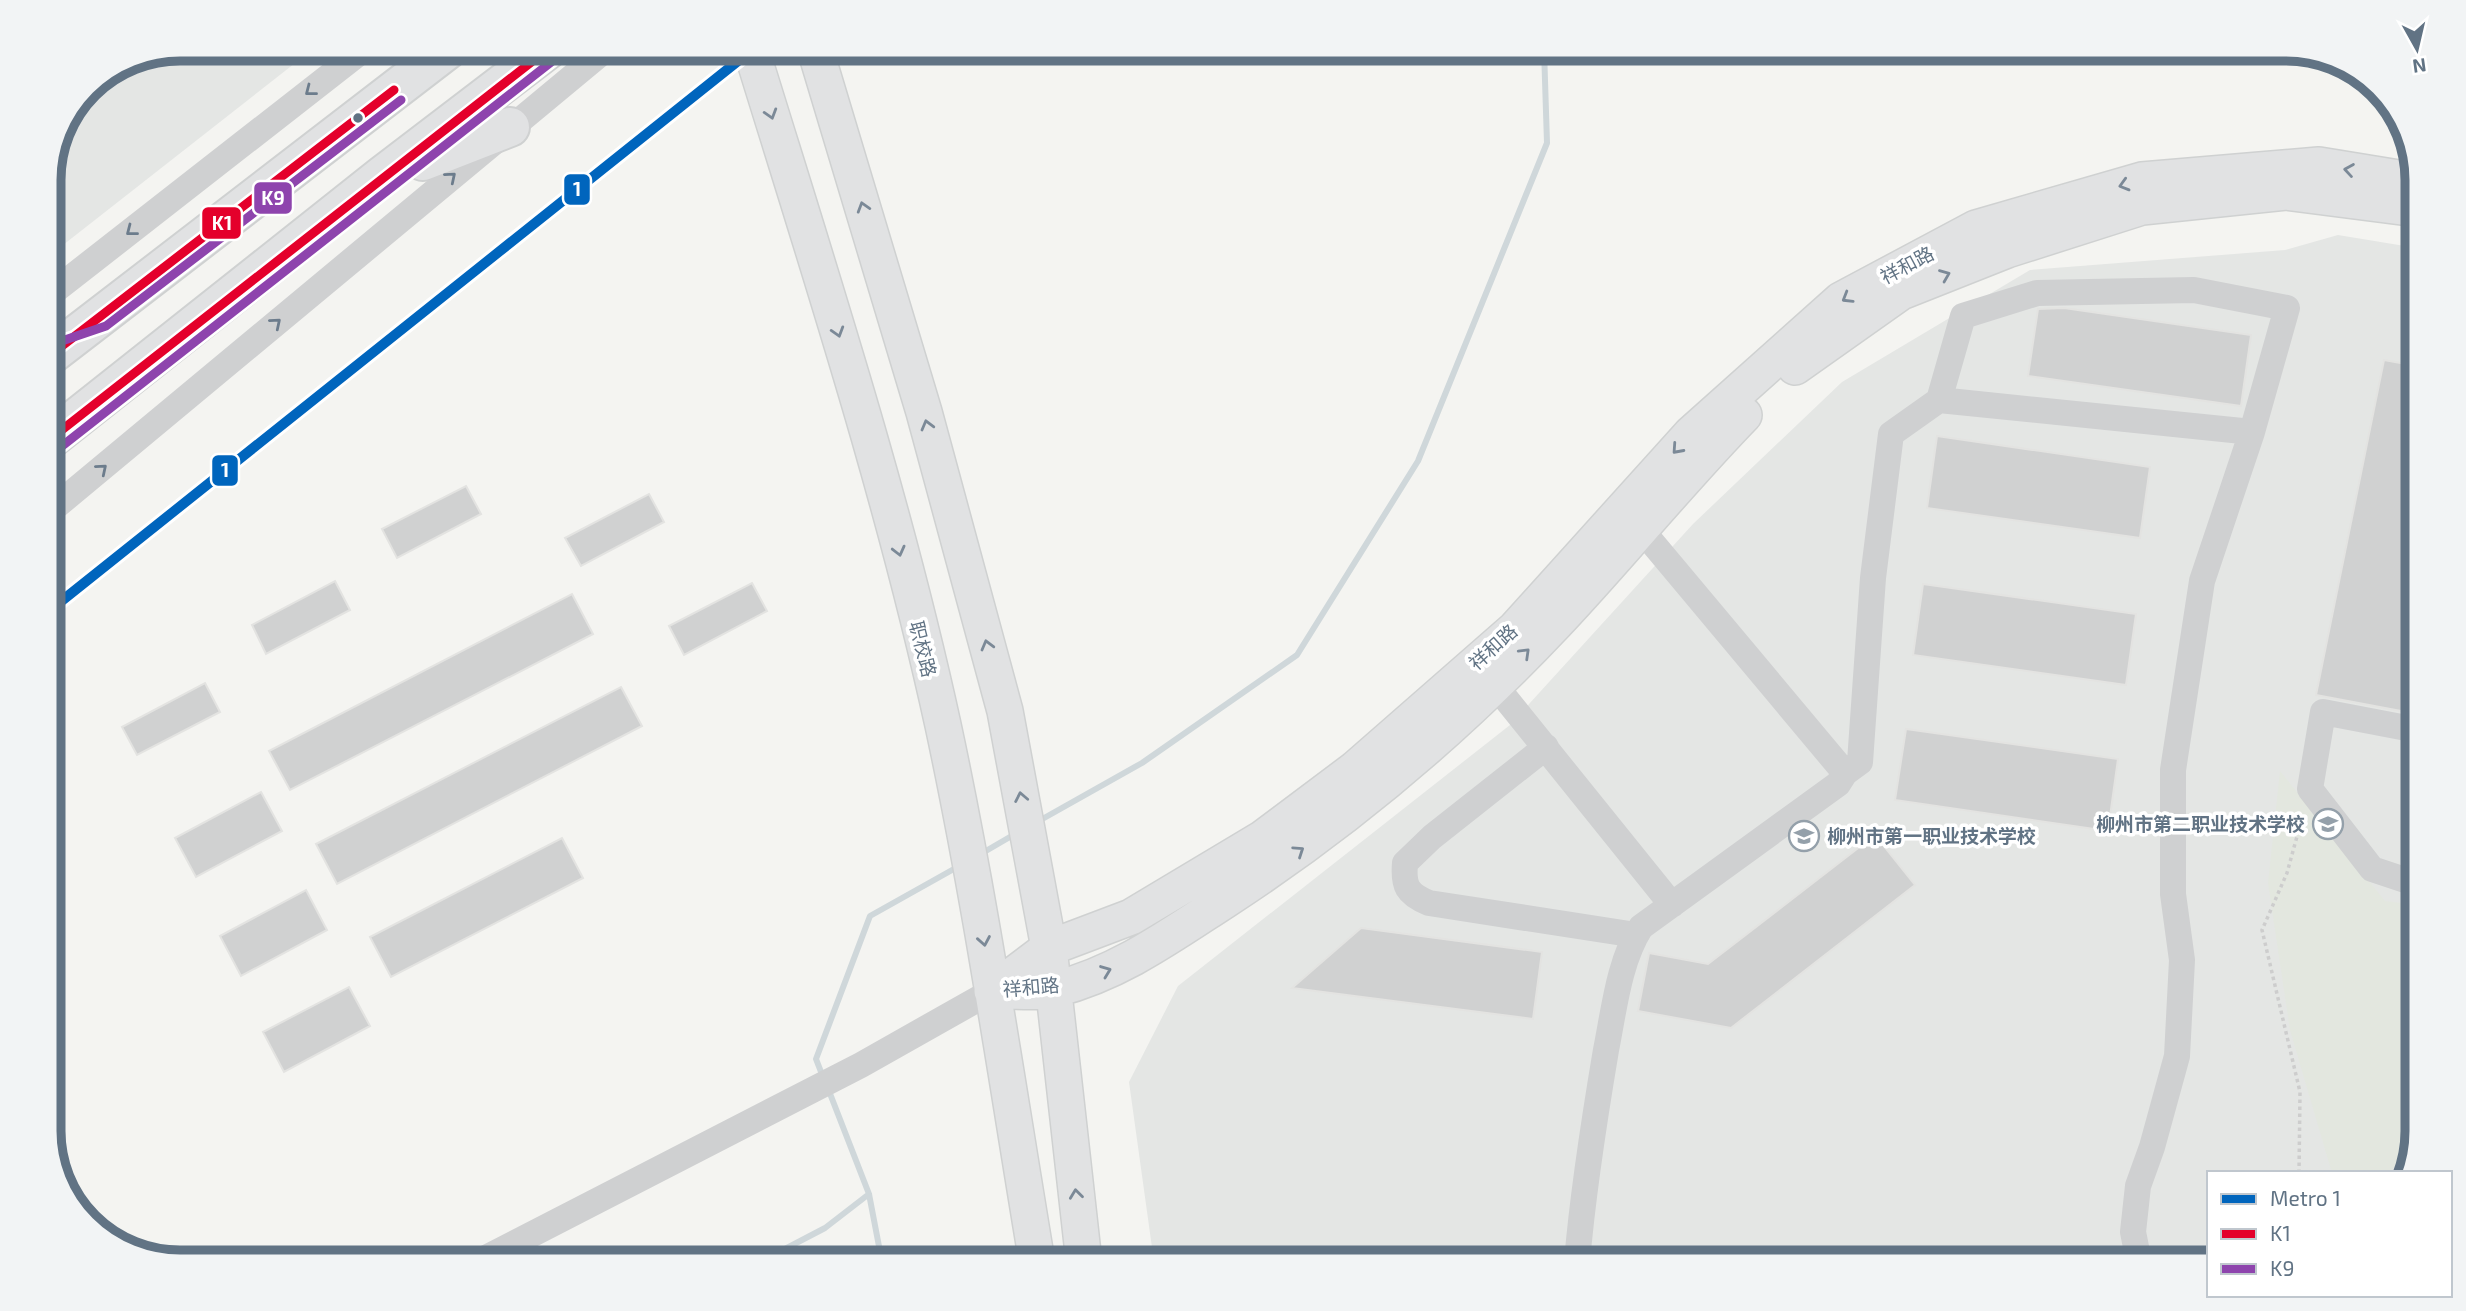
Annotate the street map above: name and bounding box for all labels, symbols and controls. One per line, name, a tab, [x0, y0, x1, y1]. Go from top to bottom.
north arrow	[2382, 14, 2452, 84]
text: N	[2411, 54, 2428, 79]
one-way arrow	[305, 83, 318, 96]
one-way arrow	[763, 108, 778, 120]
unlabelled marker	[351, 111, 365, 125]
one-way arrow	[2343, 163, 2355, 178]
one-way arrow	[443, 172, 455, 185]
line badge: 1	[563, 173, 591, 206]
text: 1	[573, 177, 581, 200]
one-way arrow	[2118, 177, 2130, 191]
line badge: K9	[253, 181, 293, 215]
text: K9	[261, 186, 285, 209]
one-way arrow	[856, 202, 871, 214]
line badge: K1	[201, 206, 242, 240]
text: K1	[212, 211, 232, 234]
one-way arrow	[126, 223, 138, 236]
street label: 祥和路	[1876, 241, 1937, 288]
one-way arrow	[1938, 269, 1950, 283]
one-way arrow	[1841, 290, 1854, 303]
one-way arrow	[268, 319, 281, 331]
one-way arrow	[829, 326, 844, 338]
one-way arrow	[921, 420, 935, 432]
one-way arrow	[1673, 441, 1685, 454]
line badge: 1	[211, 454, 239, 487]
text: 1	[221, 458, 229, 481]
one-way arrow	[93, 465, 106, 477]
one-way arrow	[891, 545, 905, 557]
street label: 职校路	[905, 618, 942, 679]
street label: 祥和路	[1464, 619, 1522, 674]
one-way arrow	[981, 639, 995, 651]
one-way arrow	[1517, 649, 1529, 661]
one-way arrow	[1015, 791, 1030, 803]
school or university icon: 柳州市第二职业技术学校	[2311, 807, 2345, 841]
place label: 柳州市第二职业技术学校	[2096, 812, 2305, 835]
school or university icon: 柳州市第一职业技术学校	[1787, 819, 1821, 853]
place label: 柳州市第一职业技术学校	[1827, 824, 2036, 847]
one-way arrow	[1291, 847, 1304, 859]
one-way arrow	[975, 935, 990, 947]
one-way arrow	[1100, 966, 1112, 980]
street label: 祥和路	[1002, 973, 1060, 1000]
legend	[2207, 1171, 2452, 1297]
text: Metro 1	[2270, 1185, 2341, 1210]
one-way arrow	[1069, 1188, 1084, 1200]
text: K1	[2270, 1220, 2291, 1245]
text: K9	[2270, 1255, 2294, 1280]

